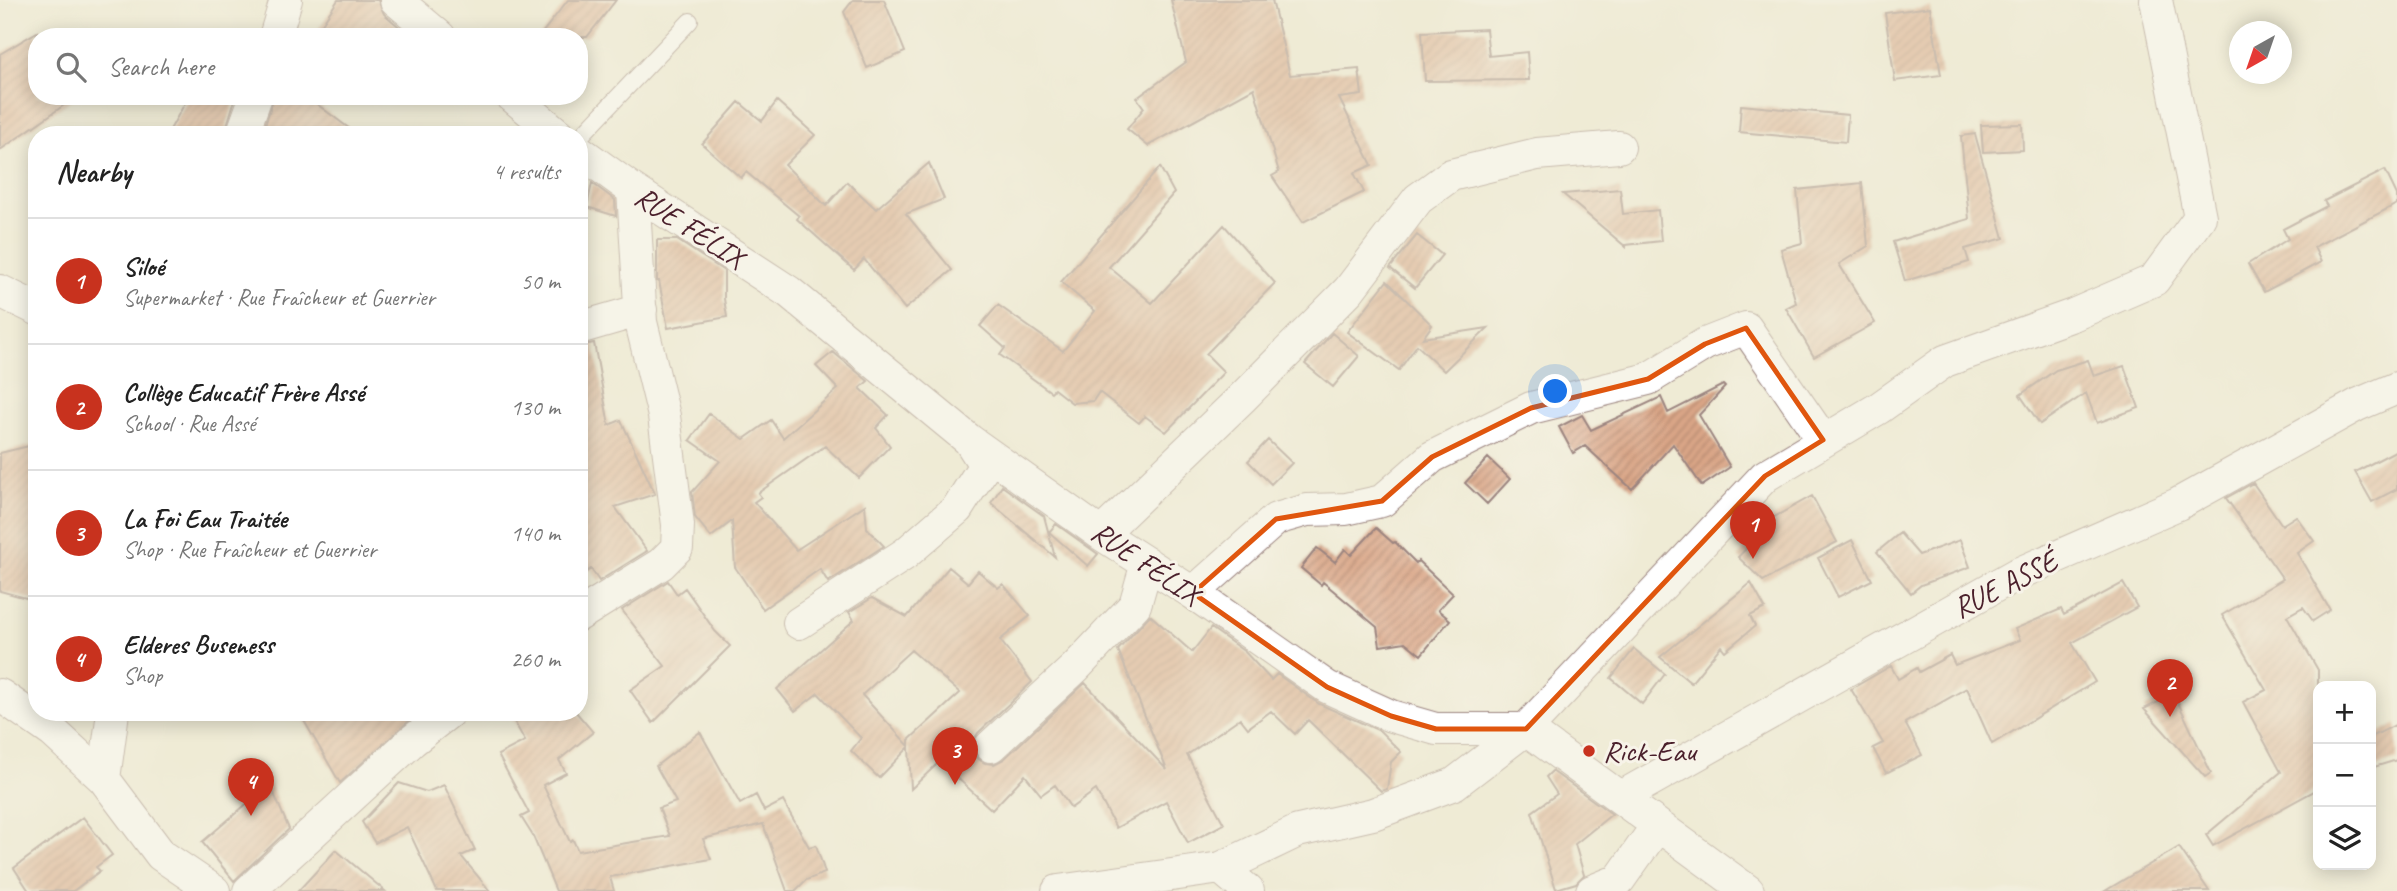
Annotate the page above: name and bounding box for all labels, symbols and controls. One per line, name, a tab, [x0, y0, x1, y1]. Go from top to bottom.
north arrow	[2229, 21, 2292, 84]
search box	[28, 28, 588, 105]
icon: search	[52, 48, 90, 86]
text: Search here	[108, 50, 214, 83]
text: Nearby	[56, 153, 132, 191]
text: 4 results	[493, 157, 560, 186]
street label: RUE FÉLIX	[628, 177, 754, 278]
text: Siloé	[123, 250, 164, 283]
text: 1	[74, 267, 84, 296]
text: 50 m	[521, 267, 560, 296]
text: Supermarket · Rue Fraîcheur et Guerrier	[123, 283, 435, 312]
your location	[1538, 374, 1572, 408]
text: Collège Educatif Frère Assé	[123, 376, 364, 409]
text: 2	[74, 393, 84, 422]
text: 130 m	[511, 393, 560, 422]
text: School · Rue Assé	[123, 409, 256, 438]
pin: 1	[1730, 501, 1776, 559]
text: La Foi Eau Traitée	[123, 502, 287, 535]
street label: RUE FÉLIX	[1084, 513, 1210, 615]
text: 3	[74, 519, 84, 548]
text: 140 m	[511, 519, 560, 548]
text: Shop · Rue Fraîcheur et Guerrier	[123, 535, 376, 564]
street label: RUE ASSÉ	[1946, 540, 2067, 626]
text: Elderes Buseness	[123, 628, 274, 661]
text: 4	[74, 645, 84, 674]
text: 260 m	[511, 645, 560, 674]
pin: 2	[2147, 659, 2193, 717]
text: Shop	[123, 661, 162, 690]
map controls	[2313, 681, 2376, 870]
button: +	[2313, 681, 2376, 744]
pin: 3	[932, 727, 978, 785]
place label: Rick-Eau	[1603, 732, 1698, 770]
marker: Rick-Eau	[1581, 743, 1597, 759]
button: −	[2313, 744, 2376, 807]
pin: 4	[228, 758, 274, 816]
button: layers	[2313, 807, 2376, 870]

